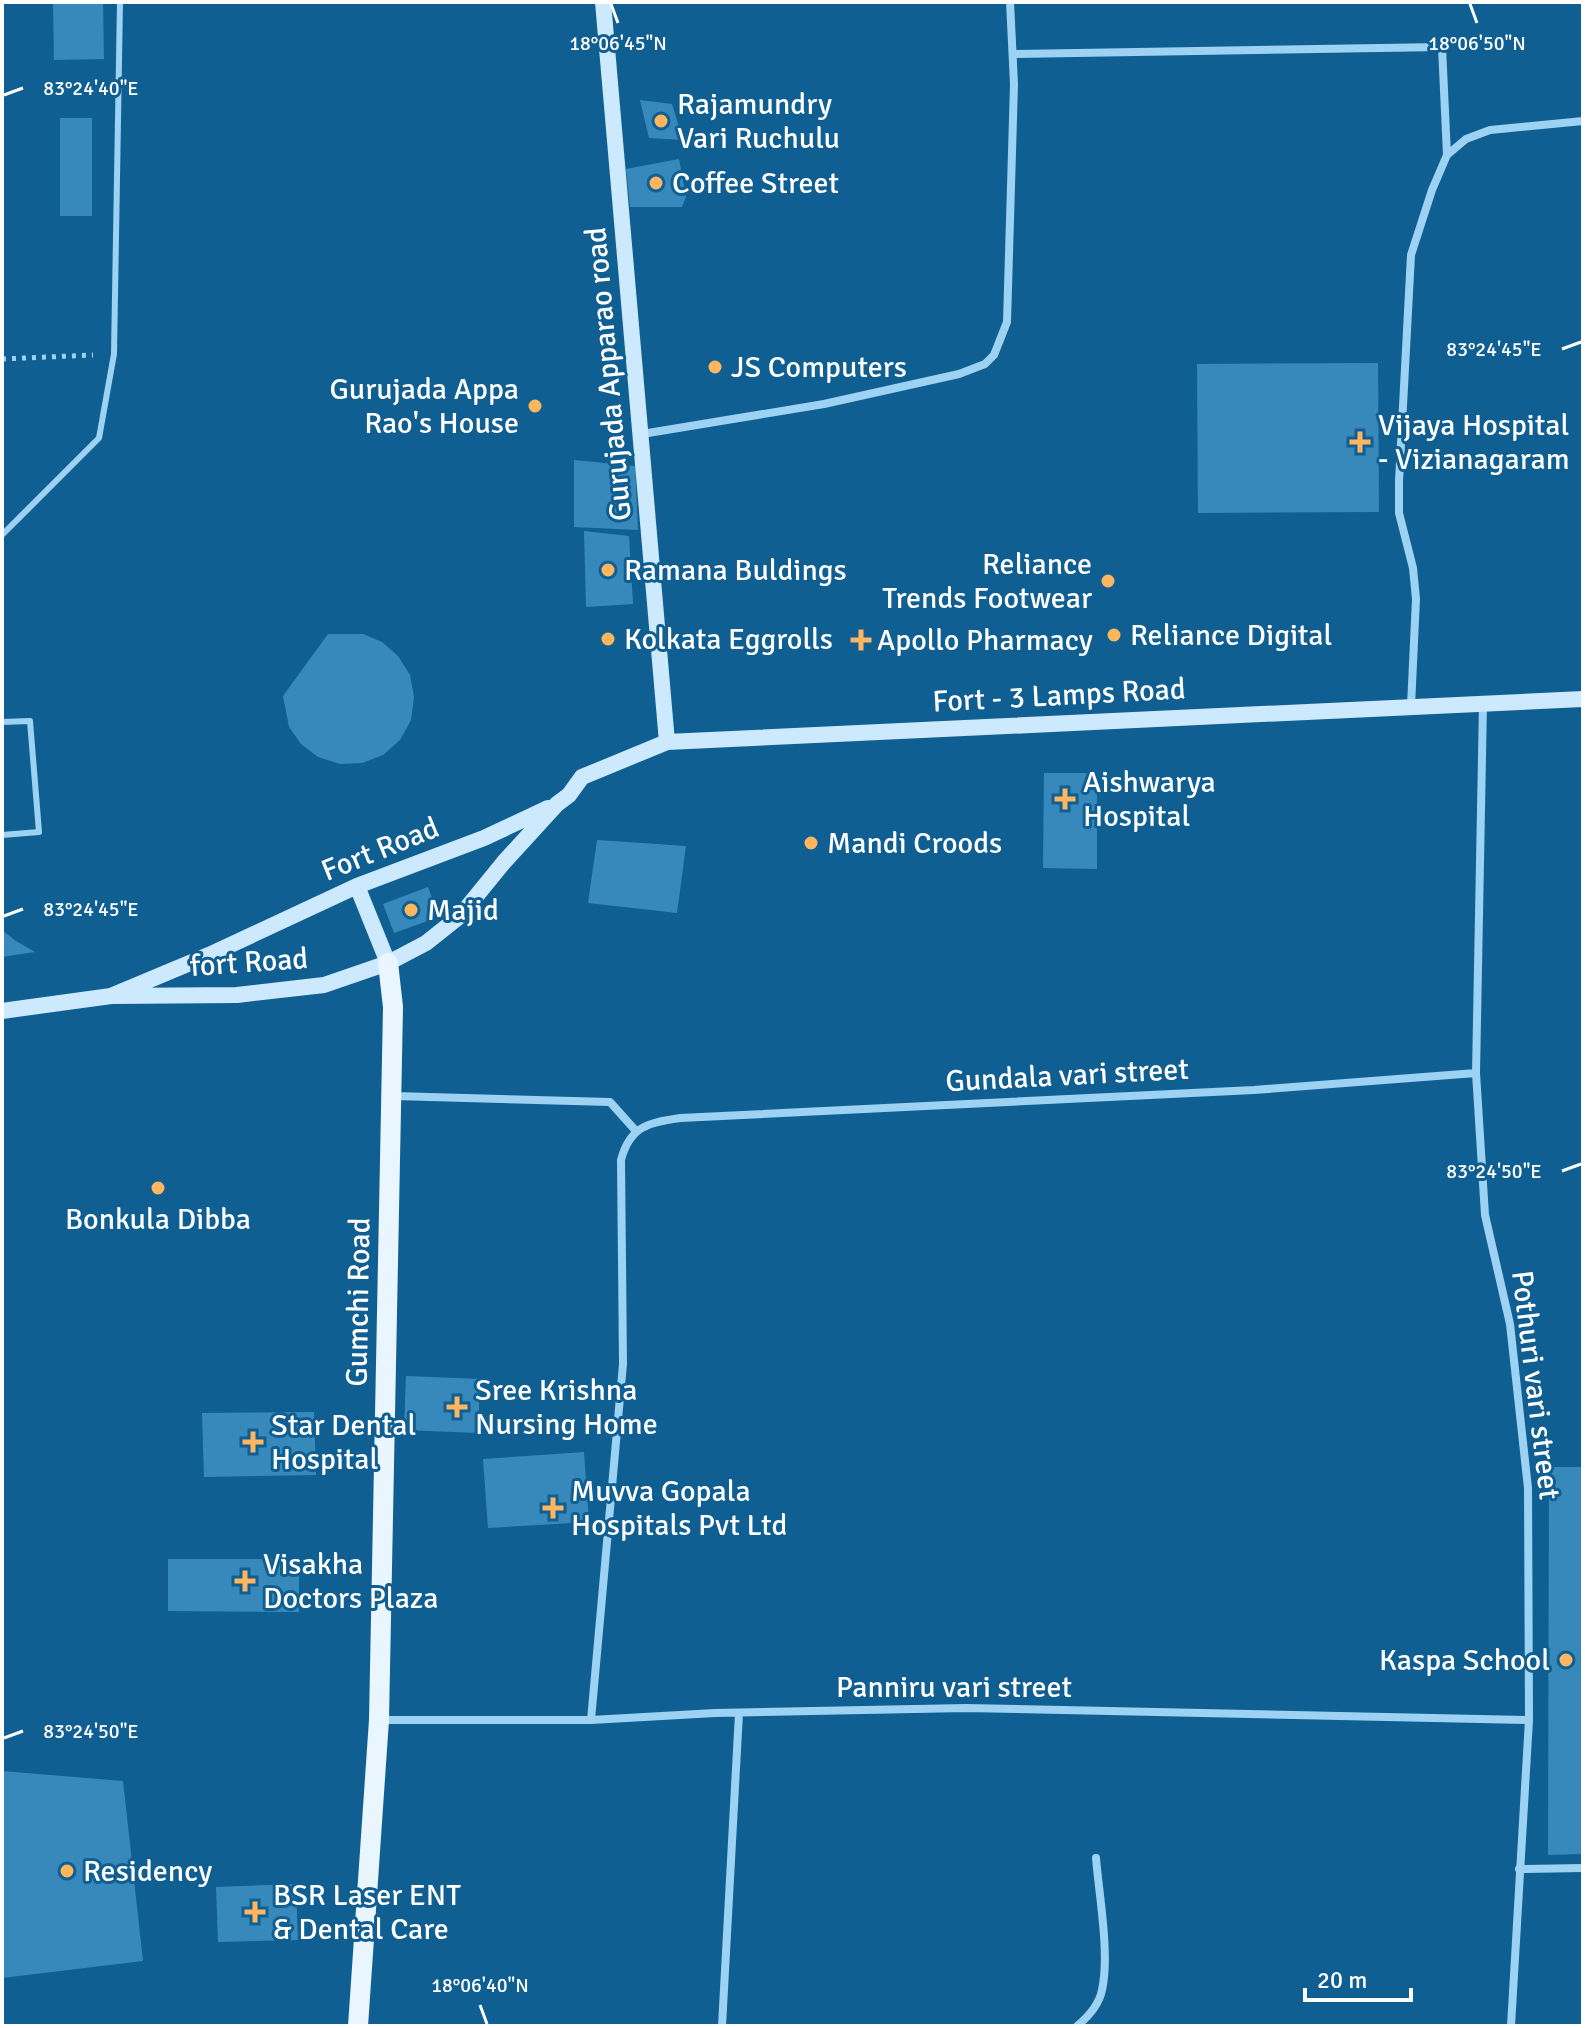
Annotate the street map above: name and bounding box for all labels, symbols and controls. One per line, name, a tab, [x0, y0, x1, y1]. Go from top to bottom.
text: 18°06'45"N	[569, 31, 667, 56]
text: 18°06'50"N	[1428, 31, 1526, 56]
text: 83°24'40"E	[43, 76, 139, 101]
place label: Rajamundry Vari Ruchulu	[677, 86, 840, 157]
marker: Rajamundry Vari Ruchulu	[652, 112, 670, 130]
place label: Coffee Street	[672, 165, 839, 202]
marker: Coffee Street	[647, 174, 665, 192]
street label: Gurujada Apparao road	[577, 226, 640, 522]
text: 83°24'45"E	[1446, 337, 1542, 362]
place label: JS Computers	[731, 349, 907, 386]
marker: JS Computers	[706, 358, 724, 376]
place label: Gurujada Appa Rao's House	[329, 371, 519, 442]
marker: Gurujada Appa Rao's House	[526, 397, 544, 415]
place label: Vijaya Hospital - Vizianagaram	[1378, 407, 1570, 478]
marker: Vijaya Hospital - Vizianagaram	[1349, 431, 1371, 453]
place label: Reliance Trends Footwear	[882, 546, 1092, 617]
place label: Ramana Buldings	[624, 552, 847, 589]
marker: Ramana Buldings	[599, 561, 617, 579]
marker: Reliance Trends Footwear	[1099, 572, 1117, 590]
place label: Reliance Digital	[1130, 617, 1332, 654]
place label: Kolkata Eggrolls	[624, 621, 833, 658]
place label: Apollo Pharmacy	[877, 622, 1093, 659]
marker: Reliance Digital	[1105, 626, 1123, 644]
marker: Kolkata Eggrolls	[599, 630, 617, 648]
marker: Apollo Pharmacy	[852, 631, 870, 649]
street label: Fort - 3 Lamps Road	[932, 670, 1187, 721]
place label: Aishwarya Hospital	[1083, 764, 1216, 835]
marker: Aishwarya Hospital	[1054, 788, 1076, 810]
street label: Fort Road	[316, 809, 444, 890]
place label: Mandi Croods	[827, 825, 1002, 862]
marker: Mandi Croods	[802, 834, 820, 852]
place label: Majid	[427, 892, 499, 929]
text: 83°24'45"E	[43, 897, 139, 922]
marker: Majid	[402, 901, 420, 919]
street label: fort Road	[189, 940, 309, 985]
street label: Gundala vari street	[944, 1051, 1190, 1100]
text: 83°24'50"E	[1446, 1159, 1542, 1184]
marker: Bonkula Dibba	[149, 1179, 167, 1197]
place label: Bonkula Dibba	[65, 1201, 251, 1238]
street label: Gumchi Road	[339, 1217, 378, 1387]
street label: Pothuri vari street	[1503, 1268, 1568, 1502]
place label: Sree Krishna Nursing Home	[475, 1372, 658, 1443]
marker: Sree Krishna Nursing Home	[446, 1396, 468, 1418]
place label: Star Dental Hospital	[271, 1407, 416, 1478]
marker: Star Dental Hospital	[242, 1431, 264, 1453]
place label: Muvva Gopala Hospitals Pvt Ltd	[571, 1473, 787, 1544]
marker: Muvva Gopala Hospitals Pvt Ltd	[542, 1497, 564, 1519]
place label: Visakha Doctors Plaza	[263, 1546, 438, 1617]
marker: Visakha Doctors Plaza	[234, 1570, 256, 1592]
place label: Kaspa School	[1379, 1642, 1550, 1679]
marker: Kaspa School	[1557, 1651, 1575, 1669]
street label: Panniru vari street	[836, 1669, 1072, 1706]
text: 83°24'50"E	[43, 1719, 139, 1744]
place label: Residency	[83, 1853, 212, 1890]
marker: Residency	[58, 1862, 76, 1880]
place label: BSR Laser ENT & Dental Care	[273, 1877, 461, 1948]
marker: BSR Laser ENT & Dental Care	[244, 1901, 266, 1923]
scale bar	[1305, 1952, 1411, 2002]
text: 20 m	[1317, 1965, 1367, 1995]
text: 18°06'40"N	[431, 1973, 529, 1998]

